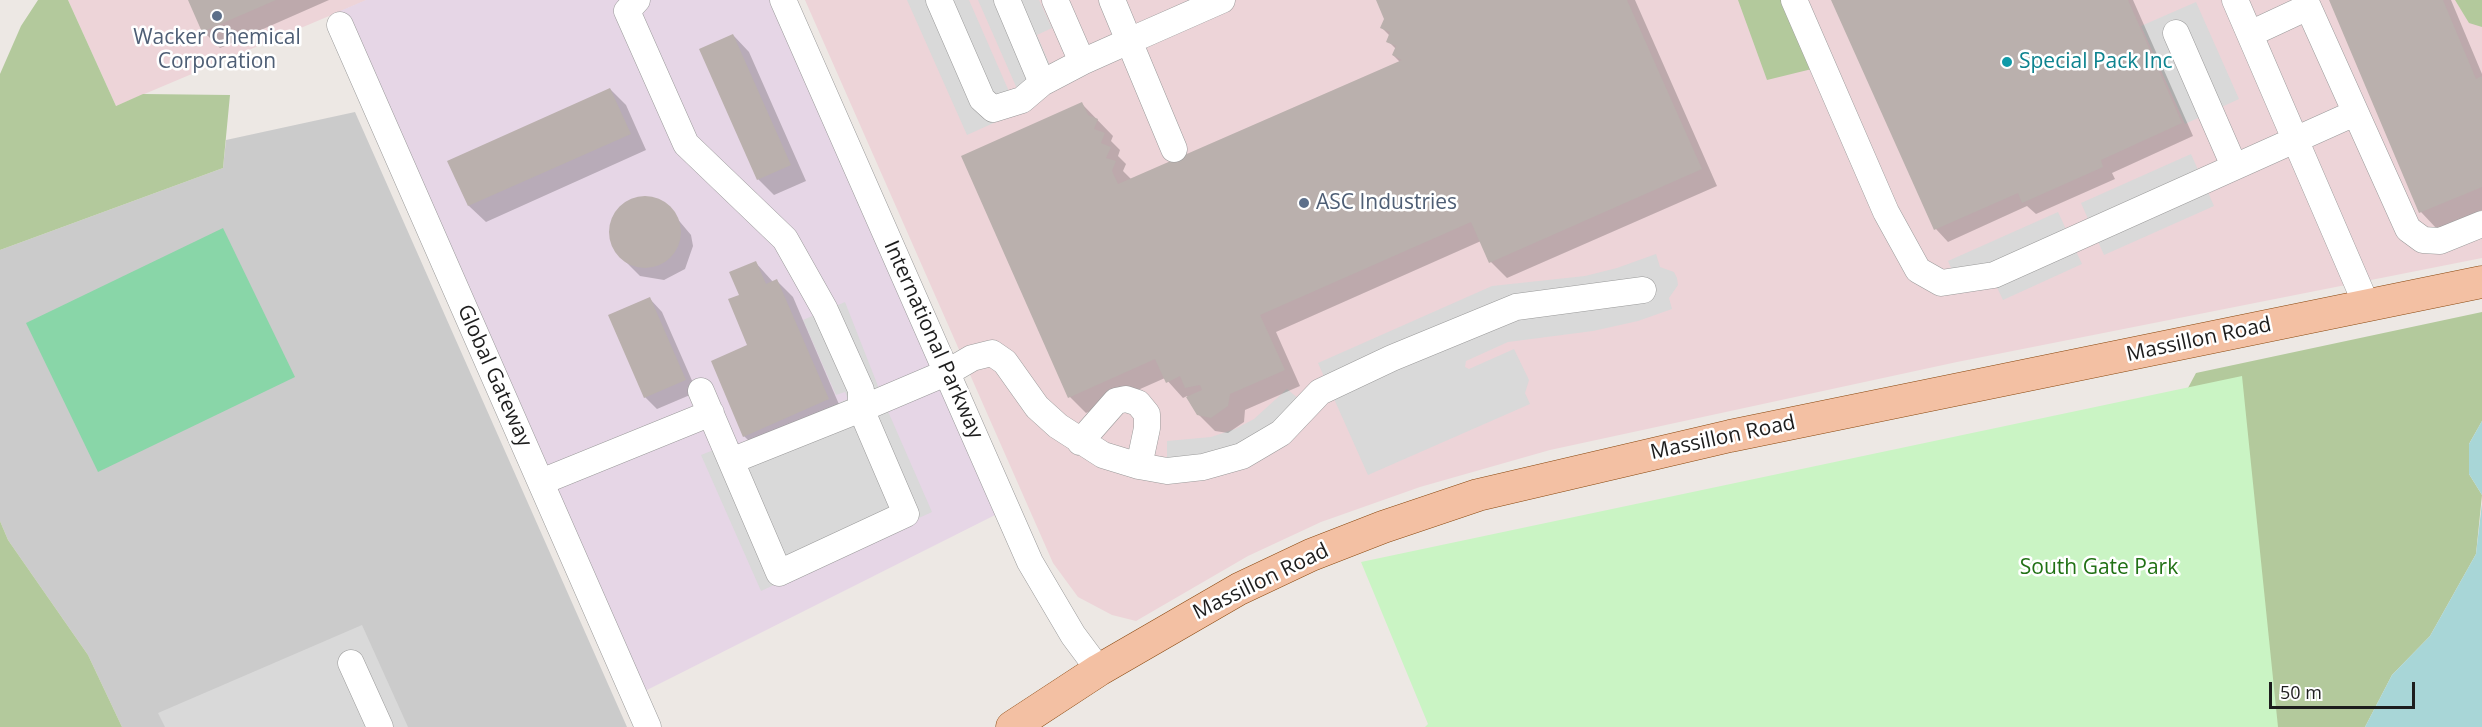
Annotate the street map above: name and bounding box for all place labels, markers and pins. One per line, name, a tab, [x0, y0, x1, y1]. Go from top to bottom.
marker: Wacker Chemical Corporation	[210, 9, 224, 23]
place label: Wacker Chemical Corporation	[133, 25, 301, 75]
place label: Special Pack Inc	[2019, 49, 2173, 75]
marker: Special Pack Inc	[2000, 55, 2014, 69]
place label: ASC Industries	[1316, 190, 1457, 216]
marker: ASC Industries	[1297, 196, 1311, 210]

